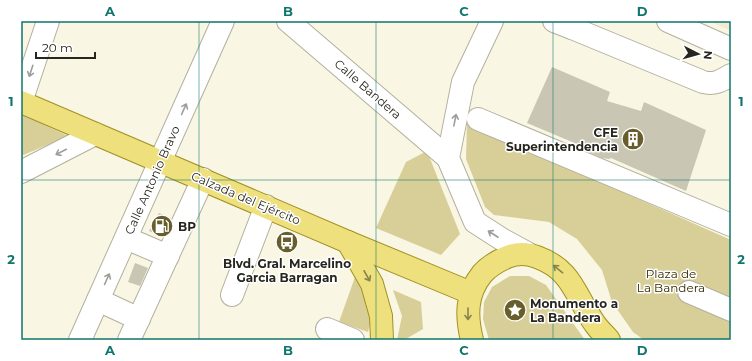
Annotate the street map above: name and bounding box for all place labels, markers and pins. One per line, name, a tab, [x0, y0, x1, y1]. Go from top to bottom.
place label: CFE Superintendencia	[506, 125, 618, 154]
building icon: CFE Superintendencia	[620, 126, 646, 152]
fuel station icon: BP	[149, 213, 175, 239]
place label: BP	[178, 219, 196, 234]
bus stop icon: Blvd. Gral. Marcelino Garcia Barragan	[274, 229, 300, 255]
place label: Blvd. Gral. Marcelino Garcia Barragan	[223, 256, 351, 285]
place label: Monumento a La Bandera	[530, 296, 618, 325]
place icon: Monumento a La Bandera	[502, 297, 528, 323]

